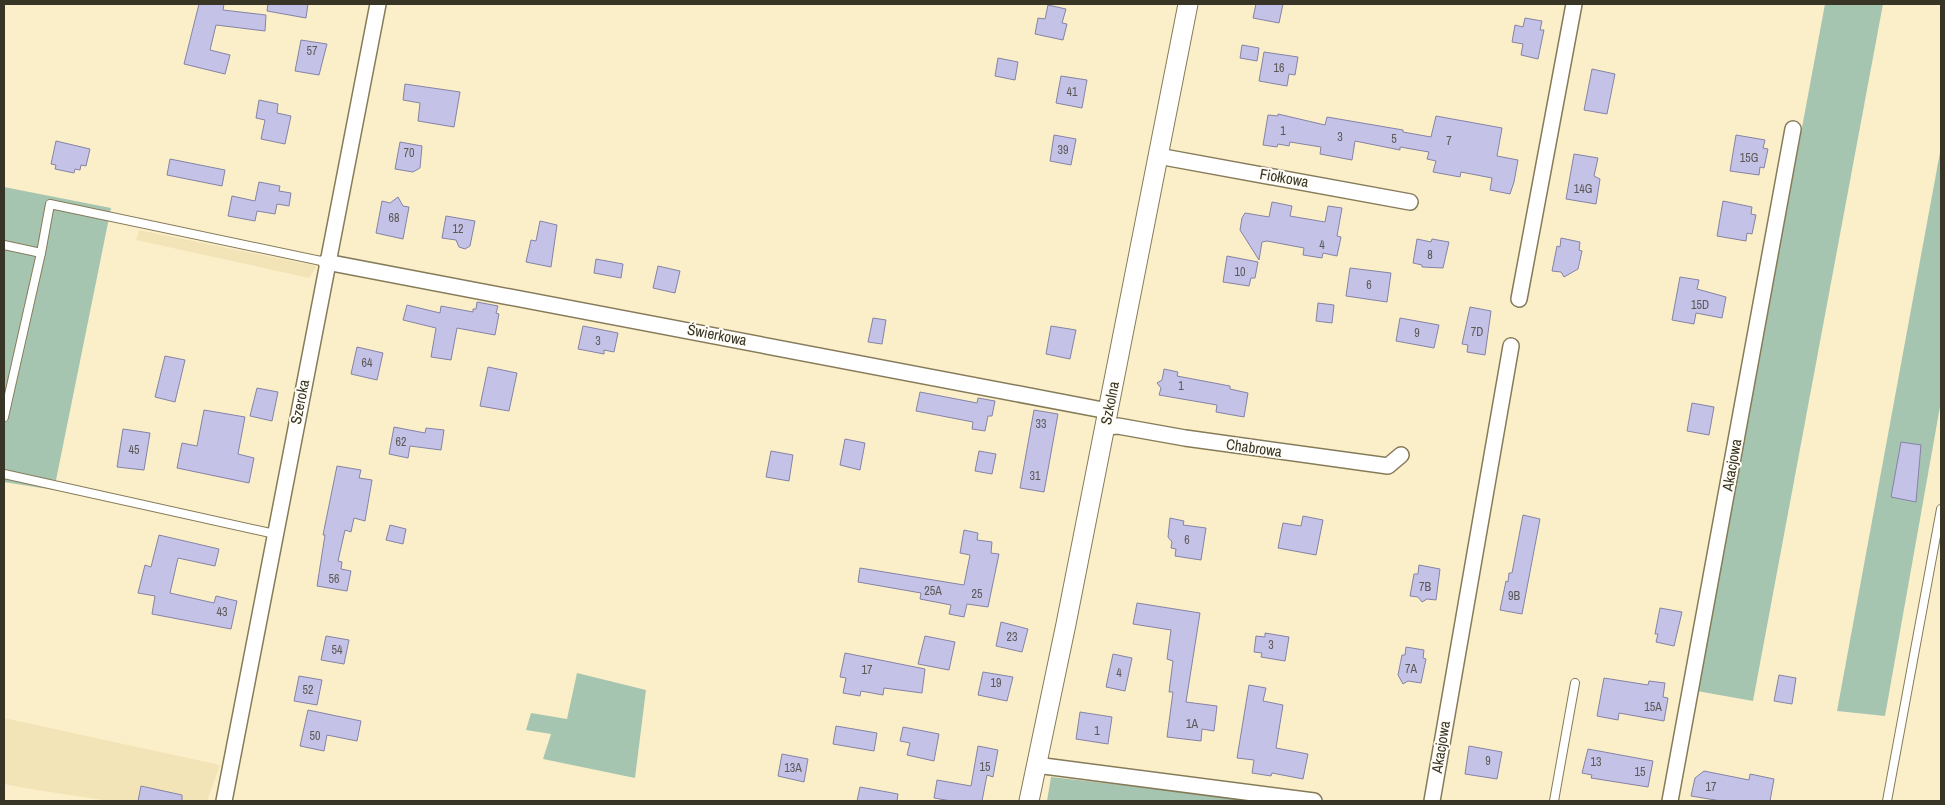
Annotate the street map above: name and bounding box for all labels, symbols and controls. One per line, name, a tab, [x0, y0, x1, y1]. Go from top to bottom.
house number: 57	[307, 43, 318, 59]
house number: 16	[1274, 60, 1284, 76]
house number: 41	[1067, 84, 1078, 100]
house number: 1	[1280, 123, 1286, 139]
house number: 3	[1337, 129, 1343, 145]
house number: 5	[1391, 131, 1397, 147]
house number: 7	[1446, 133, 1452, 149]
house number: 39	[1058, 142, 1068, 158]
house number: 70	[404, 145, 414, 161]
house number: 15G	[1740, 150, 1758, 166]
street label: Fiołkowa	[1258, 163, 1310, 192]
house number: 14G	[1574, 181, 1592, 197]
house number: 68	[389, 210, 399, 226]
house number: 12	[453, 221, 463, 237]
house number: 4	[1319, 237, 1325, 253]
house number: 8	[1427, 247, 1433, 263]
house number: 10	[1235, 264, 1245, 280]
house number: 6	[1366, 277, 1372, 293]
house number: 15D	[1691, 297, 1709, 313]
street label: Świerkowa	[686, 318, 749, 351]
house number: 7D	[1471, 324, 1483, 340]
house number: 9	[1414, 325, 1420, 341]
house number: 3	[595, 333, 601, 349]
house number: 64	[362, 355, 373, 371]
street label: Szeroka	[285, 378, 314, 426]
house number: 1	[1178, 378, 1184, 394]
street label: Szkolna	[1095, 379, 1124, 426]
house number: 33	[1036, 416, 1046, 432]
street label: Chabrowa	[1225, 433, 1283, 462]
house number: 62	[396, 434, 406, 450]
street label: Akacjowa	[1716, 437, 1746, 494]
house number: 45	[129, 442, 140, 458]
house number: 31	[1030, 468, 1041, 484]
house number: 6	[1184, 532, 1190, 548]
house number: 56	[329, 571, 339, 587]
house number: 7B	[1419, 579, 1431, 595]
house number: 25A	[924, 583, 942, 599]
house number: 25	[972, 586, 983, 602]
house number: 9B	[1508, 588, 1520, 604]
house number: 43	[217, 604, 227, 620]
house number: 23	[1007, 629, 1017, 645]
house number: 3	[1268, 637, 1274, 653]
house number: 54	[332, 642, 343, 658]
house number: 7A	[1405, 661, 1417, 677]
house number: 17	[862, 662, 873, 678]
house number: 4	[1116, 665, 1122, 681]
house number: 19	[991, 675, 1001, 691]
house number: 52	[303, 682, 313, 698]
house number: 15A	[1644, 699, 1662, 715]
house number: 1A	[1186, 716, 1198, 732]
street label: Akacjowa	[1426, 719, 1455, 776]
house number: 1	[1094, 723, 1100, 739]
house number: 50	[310, 728, 320, 744]
house number: 9	[1485, 753, 1491, 769]
house number: 13	[1591, 754, 1601, 770]
house number: 15	[980, 759, 991, 775]
house number: 13A	[784, 760, 802, 776]
house number: 15	[1635, 764, 1646, 780]
house number: 17	[1706, 779, 1717, 795]

